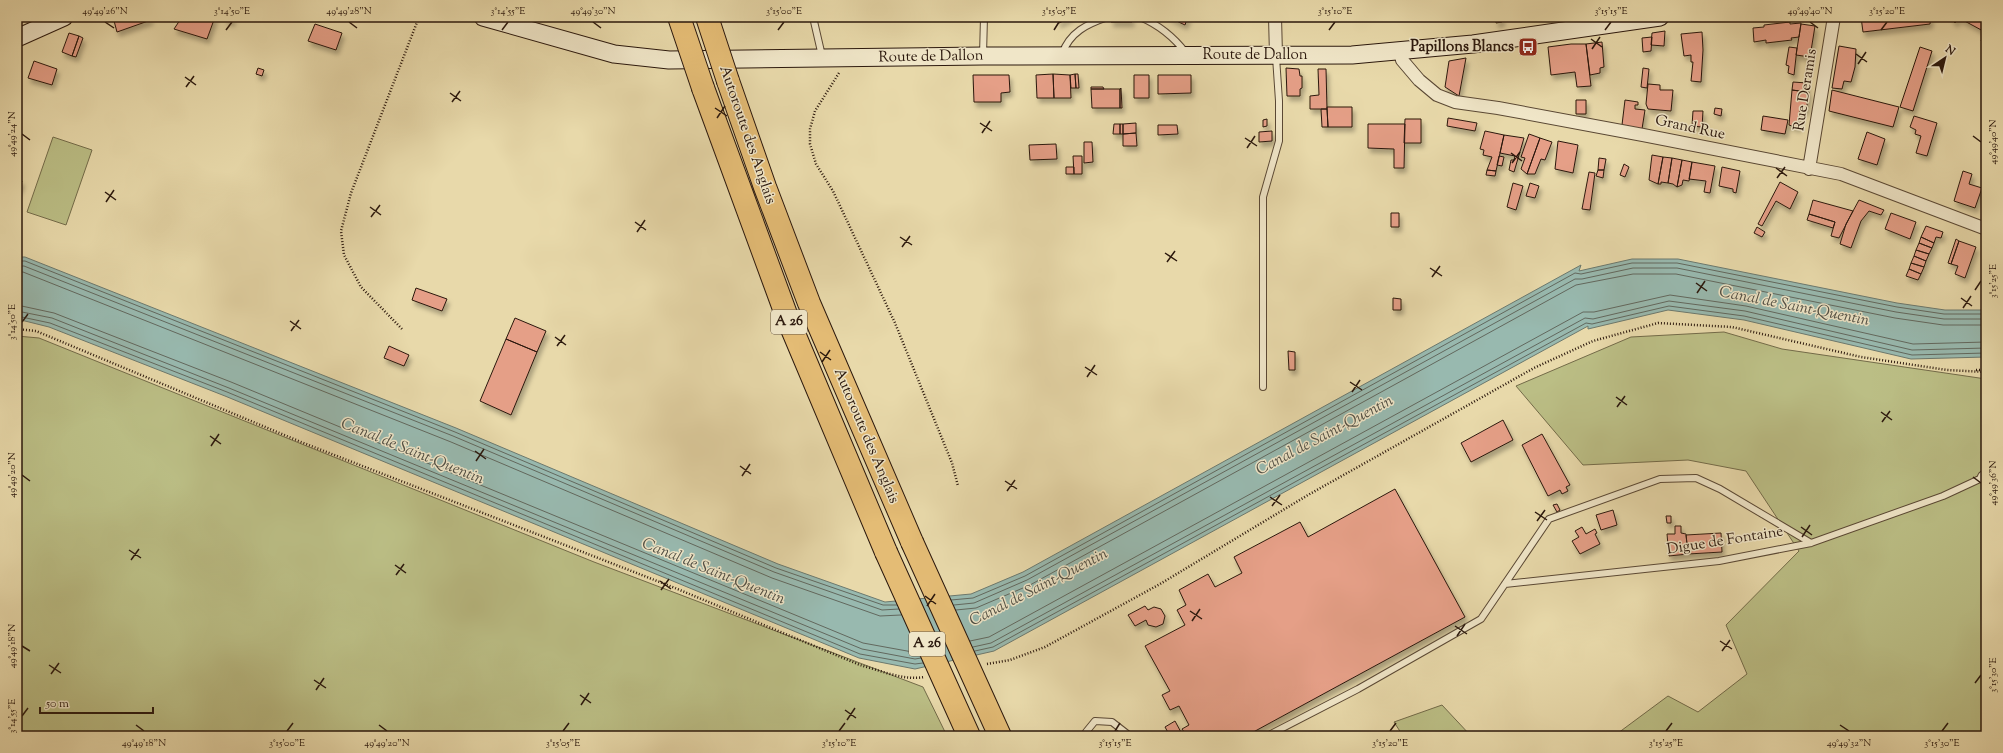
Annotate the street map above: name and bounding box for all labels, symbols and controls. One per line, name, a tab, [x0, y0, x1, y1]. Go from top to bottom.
text: 49°49'26"N	[82, 4, 128, 19]
text: 3°14'50"E	[214, 4, 250, 19]
text: 49°49'28"N	[326, 4, 372, 19]
text: 3°14'55"E	[491, 4, 525, 19]
text: 49°49'30"N	[571, 4, 615, 19]
text: 3°15'00"E	[766, 4, 802, 19]
text: 3°15'05"E	[1042, 4, 1076, 19]
text: 3°15'10"E	[1318, 4, 1352, 19]
text: 3°15'15"E	[1594, 4, 1628, 19]
text: 49°49'40"N	[1788, 4, 1832, 19]
text: 3°15'20"E	[1869, 4, 1905, 19]
bus stop icon: Papillons Blancs	[1517, 36, 1539, 58]
place label: Papillons Blancs	[1410, 37, 1514, 58]
north arrow	[1925, 38, 1965, 78]
text: N	[1941, 41, 1959, 60]
street label: Route de Dallon	[1202, 45, 1308, 66]
street label: Route de Dallon	[878, 46, 984, 68]
street label: Rue Deramis	[1789, 47, 1823, 133]
street label: Autoroute des Anglais	[713, 63, 781, 207]
street label: Grand Rue	[1653, 110, 1727, 146]
text: 49°49'24"N	[5, 111, 20, 157]
text: 49°49'40"N	[1986, 120, 2001, 164]
text: 3°15'25"E	[1986, 264, 2001, 298]
water label: Canal de Saint-Quentin	[1717, 281, 1872, 333]
text: 3°14'50"E	[5, 304, 20, 340]
road number: A 26	[771, 310, 807, 334]
street label: Autoroute des Anglais	[828, 365, 904, 507]
water label: Canal de Saint-Quentin	[1252, 390, 1398, 482]
water label: Canal de Saint-Quentin	[337, 413, 488, 491]
text: 49°49'20"N	[5, 452, 20, 498]
text: 49°49'36"N	[1986, 461, 2001, 505]
street label: Digue de Fontaine	[1665, 521, 1785, 561]
water label: Canal de Saint-Quentin	[638, 533, 789, 611]
water label: Canal de Saint-Quentin	[966, 543, 1113, 633]
text: 49°49'18"N	[5, 624, 20, 668]
road number: A 26	[909, 632, 945, 656]
text: 3°15'30"E	[1986, 657, 2001, 693]
scale bar	[40, 689, 153, 715]
text: 50 m	[45, 695, 69, 713]
text: 3°14'55"E	[5, 699, 20, 733]
text: 49°49'18"N	[122, 736, 166, 751]
text: 3°15'00"E	[269, 736, 305, 751]
text: 49°49'20"N	[364, 736, 410, 751]
text: 3°15'05"E	[546, 736, 580, 751]
text: 3°15'10"E	[822, 736, 856, 751]
text: 3°15'15"E	[1098, 736, 1132, 751]
text: 3°15'20"E	[1372, 736, 1408, 751]
text: 3°15'25"E	[1649, 736, 1683, 751]
text: 49°49'32"N	[1827, 736, 1871, 751]
text: 3°15'30"E	[1924, 736, 1960, 751]

